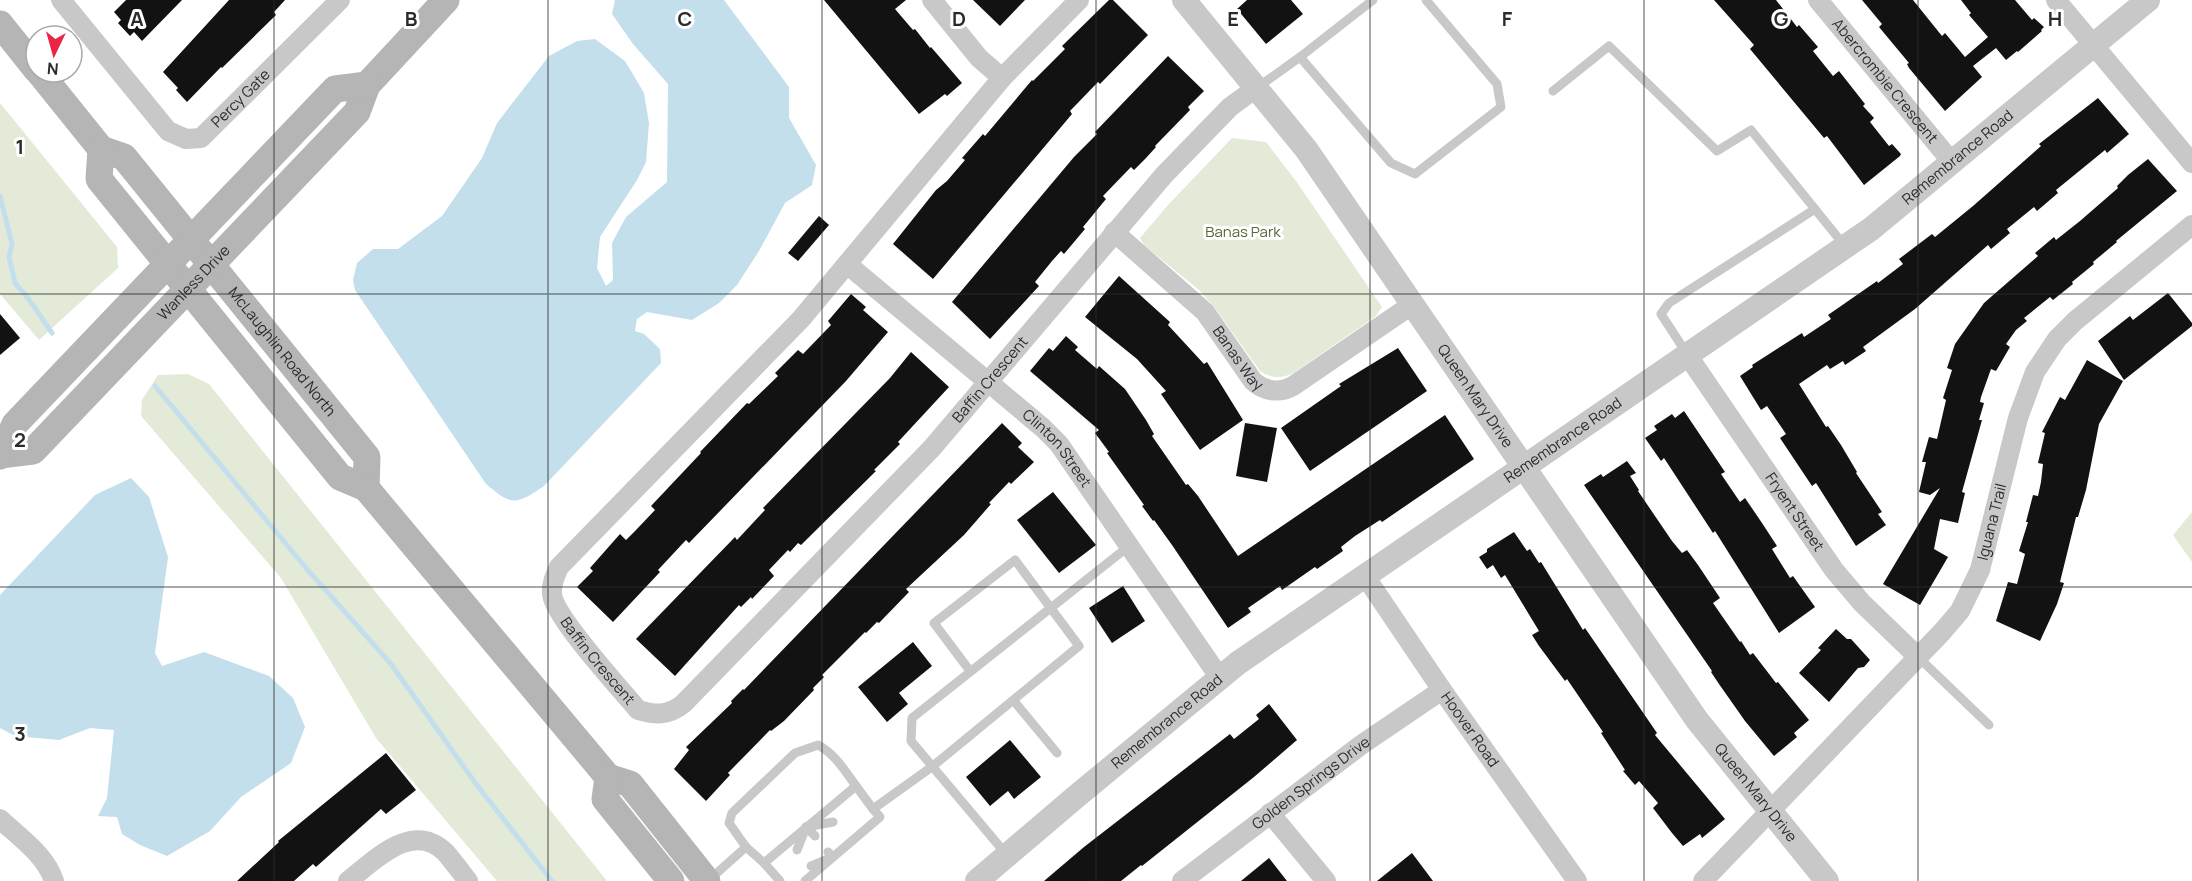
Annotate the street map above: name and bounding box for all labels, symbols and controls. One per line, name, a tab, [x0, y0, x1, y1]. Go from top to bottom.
text: A	[130, 5, 144, 32]
text: B	[405, 5, 418, 32]
text: C	[678, 5, 692, 32]
text: D	[952, 5, 966, 32]
text: E	[1227, 5, 1239, 32]
text: F	[1502, 5, 1513, 32]
text: G	[1774, 5, 1789, 32]
text: H	[2048, 5, 2062, 32]
street label: Abercrombie Crescent	[1827, 14, 1943, 147]
north arrow	[24, 24, 84, 84]
text: N	[46, 57, 59, 80]
street label: Percy Gate	[206, 64, 275, 132]
street label: Remembrance Road	[1897, 105, 2017, 209]
text: 1	[16, 133, 24, 160]
park label: Banas Park	[1205, 221, 1281, 242]
street label: Wanless Drive	[152, 240, 235, 325]
street label: McLaughlin Road North	[224, 283, 341, 421]
street label: Banas Way	[1208, 322, 1267, 395]
street label: Baffin Crescent	[947, 332, 1033, 427]
street label: Queen Mary Drive	[1433, 340, 1519, 452]
street label: Remembrance Road	[1500, 392, 1626, 488]
street label: Clinton Street	[1018, 404, 1097, 491]
text: 2	[14, 426, 26, 453]
street label: Fryent Street	[1761, 468, 1829, 555]
street label: Iguana Trail	[1972, 481, 2011, 562]
street label: Baffin Crescent	[556, 613, 640, 709]
street label: Remembrance Road	[1107, 669, 1227, 773]
street label: Hoover Road	[1436, 687, 1504, 771]
text: 3	[14, 720, 26, 747]
street label: Golden Springs Drive	[1247, 731, 1374, 834]
street label: Queen Mary Drive	[1710, 739, 1802, 846]

